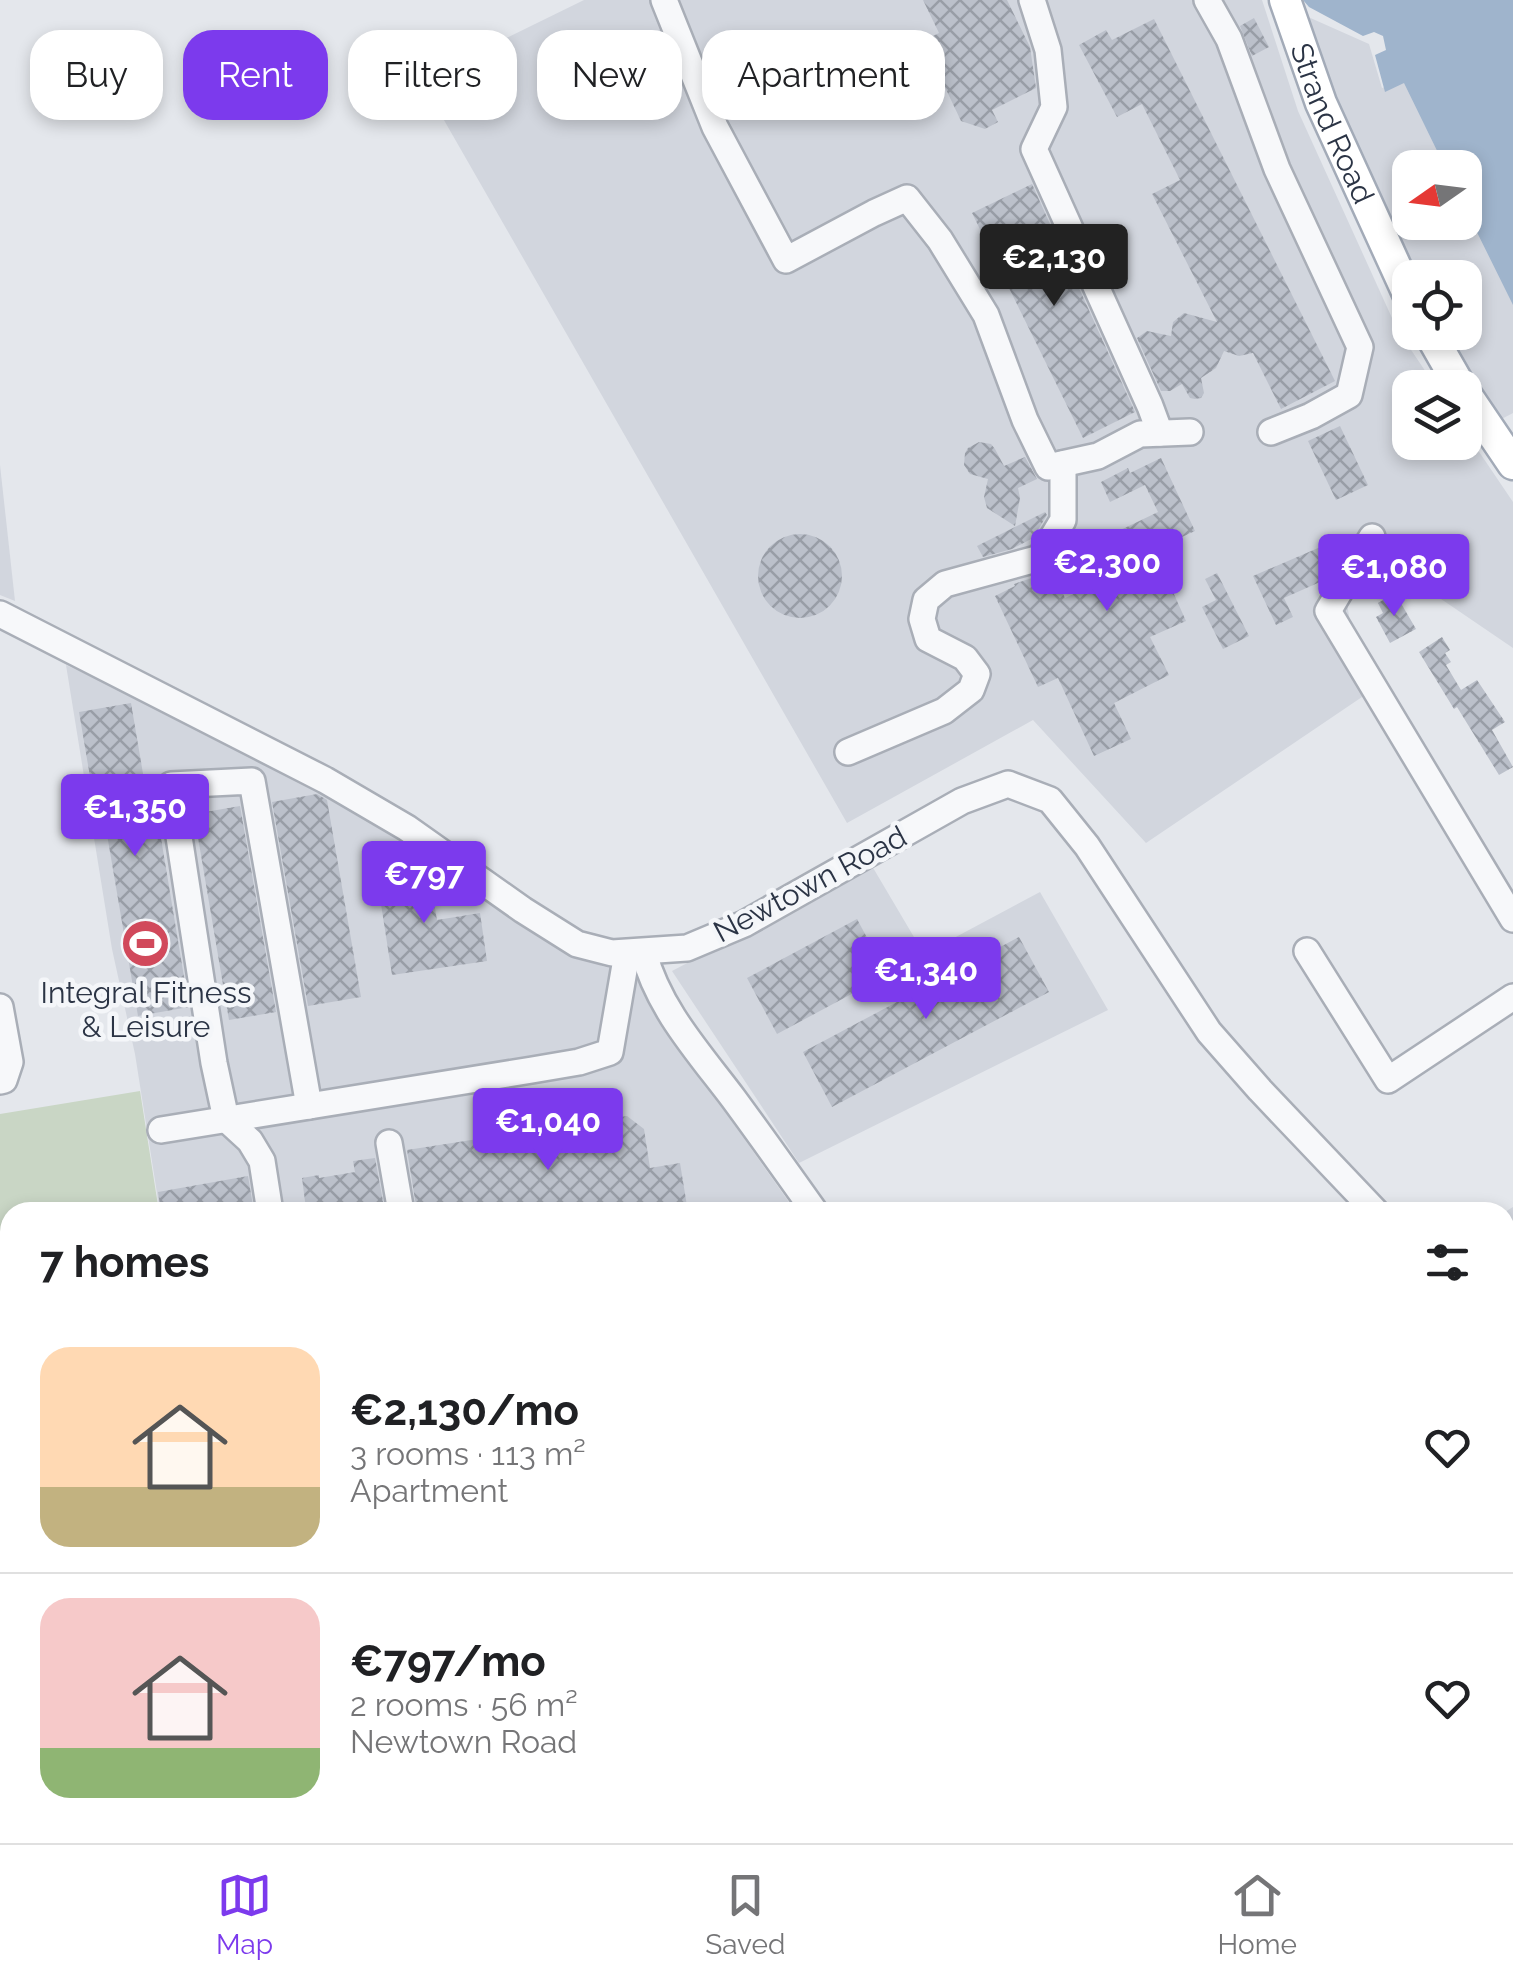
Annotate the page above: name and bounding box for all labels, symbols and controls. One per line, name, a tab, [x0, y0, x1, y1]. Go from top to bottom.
chip: Buy	[30, 30, 163, 120]
chip: Rent	[183, 30, 328, 120]
chip: Filters	[348, 30, 517, 120]
chip: New	[537, 30, 682, 120]
chip: Apartment	[702, 30, 945, 120]
street label: Strand Road	[1284, 38, 1382, 209]
north arrow	[1392, 150, 1482, 240]
map controls	[1392, 150, 1482, 460]
pin: €2,130	[973, 224, 1135, 309]
text: €2,130	[1002, 238, 1106, 275]
button: locate	[1392, 260, 1482, 350]
button: layers	[1392, 370, 1482, 460]
pin: €2,300	[1026, 529, 1188, 614]
pin: €1,080	[1313, 534, 1475, 619]
text: €2,300	[1053, 543, 1161, 580]
text: €1,080	[1340, 548, 1448, 585]
pin: €1,350	[54, 774, 216, 859]
text: €1,350	[83, 788, 187, 825]
street label: Newtown Road	[708, 819, 912, 949]
pin: €797	[365, 841, 483, 926]
text: €797	[384, 855, 464, 892]
sports icon: Integral Fitness & Leisure	[120, 917, 172, 969]
pin: €1,340	[845, 937, 1007, 1022]
text: €1,340	[874, 951, 978, 988]
place label: Integral Fitness & Leisure	[41, 975, 251, 1044]
pin: €1,040	[467, 1088, 629, 1173]
text: €1,040	[495, 1102, 601, 1139]
icon: filters	[1420, 1235, 1475, 1290]
text: 7 homes	[40, 1238, 209, 1287]
text: €2,130/mo	[350, 1386, 579, 1435]
icon: home	[120, 1387, 240, 1507]
icon: heart	[1420, 1420, 1475, 1475]
text: 3 rooms · 113 m²	[350, 1435, 586, 1472]
text: Apartment	[350, 1472, 508, 1509]
text: €797/mo	[350, 1637, 546, 1686]
icon: home	[120, 1638, 240, 1758]
icon: heart	[1420, 1671, 1475, 1726]
text: 2 rooms · 56 m²	[350, 1686, 578, 1723]
text: Newtown Road	[350, 1723, 577, 1760]
tab: Map	[216, 1868, 273, 1961]
tab: Saved	[705, 1868, 785, 1961]
tab: Home	[1218, 1868, 1297, 1961]

